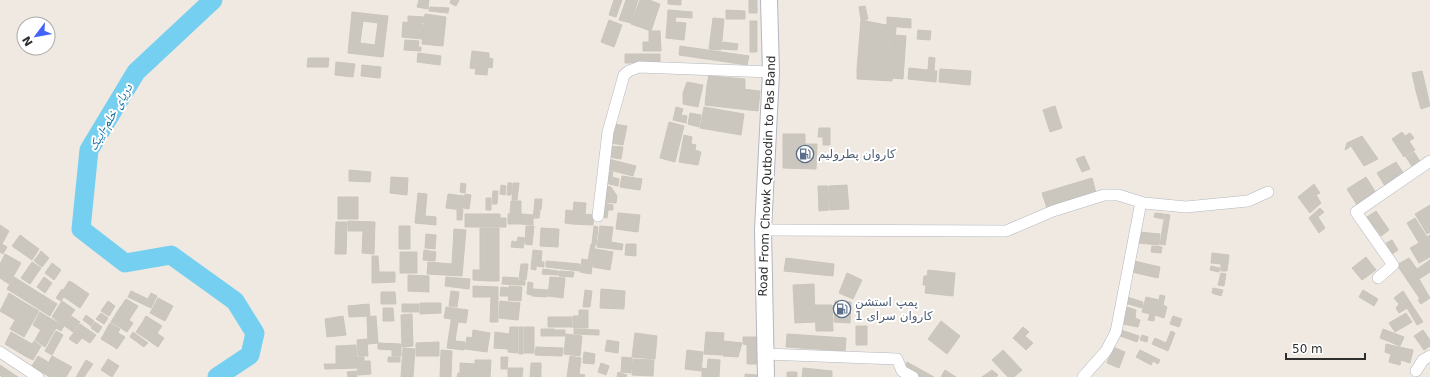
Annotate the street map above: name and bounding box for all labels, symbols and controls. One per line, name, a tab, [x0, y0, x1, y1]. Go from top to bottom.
north arrow	[16, 16, 56, 56]
text: N	[20, 34, 36, 48]
street label: Road From Chowk Qutbodin to Pas Band	[756, 55, 778, 297]
water label: دریای خلم-ایبک	[85, 80, 136, 154]
fuel station icon: کاروان پطرولیم	[795, 144, 815, 164]
place label: کاروان پطرولیم	[818, 147, 896, 162]
place label: پمپ استشن کاروان سرای 1	[855, 295, 933, 324]
fuel station icon: پمپ استشن کاروان سرای 1	[832, 299, 852, 319]
scale bar	[1286, 335, 1365, 361]
text: 50 m	[1292, 342, 1323, 356]

